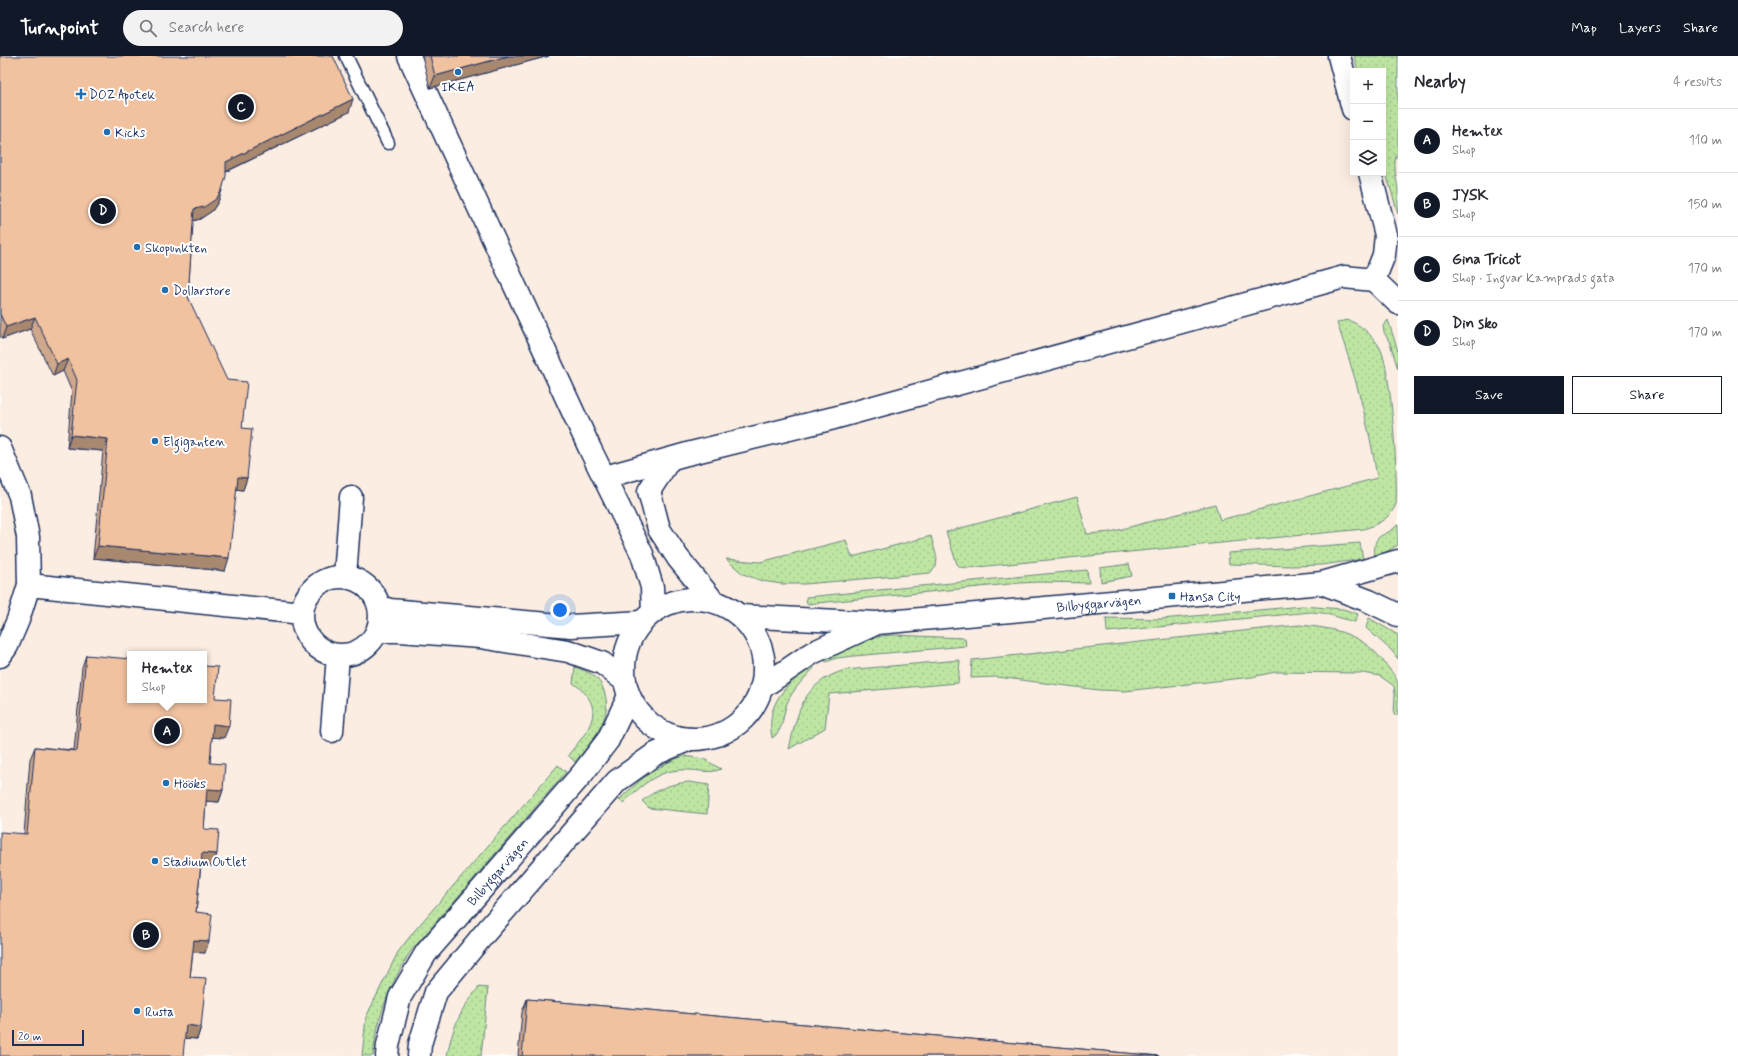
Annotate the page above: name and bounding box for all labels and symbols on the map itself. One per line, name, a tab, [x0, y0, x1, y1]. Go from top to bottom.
marker: IKEA	[453, 67, 463, 77]
place label: IKEA	[441, 79, 475, 96]
place label: DOZ Apotek	[89, 87, 155, 105]
marker: DOZ Apotek	[76, 89, 86, 99]
pin: C	[228, 92, 254, 122]
place label: Kicks	[115, 125, 146, 142]
marker: Kicks	[102, 127, 112, 137]
pin: D	[90, 196, 116, 226]
place label: Skopunkten	[145, 240, 207, 257]
marker: Skopunkten	[132, 242, 142, 252]
place label: Dollarstore	[173, 283, 231, 300]
marker: Dollarstore	[160, 285, 170, 295]
place label: Elgiganten	[163, 434, 225, 453]
marker: Elgiganten	[150, 436, 160, 446]
place label: Hansa City	[1180, 589, 1241, 606]
marker: Hansa City	[1167, 591, 1177, 601]
street label: Bilbyggarvägen	[1056, 592, 1142, 617]
your location	[550, 600, 570, 620]
pin: A	[154, 716, 180, 746]
place label: Hööks	[174, 776, 206, 793]
marker: Hööks	[161, 778, 171, 788]
street label: Bilbyggarvägen	[464, 835, 533, 910]
place label: Stadium Outlet	[163, 854, 247, 871]
marker: Stadium Outlet	[150, 856, 160, 866]
pin: B	[133, 920, 159, 950]
place label: Rusta	[145, 1004, 174, 1021]
marker: Rusta	[132, 1006, 142, 1016]
scale bar	[12, 1028, 84, 1047]

